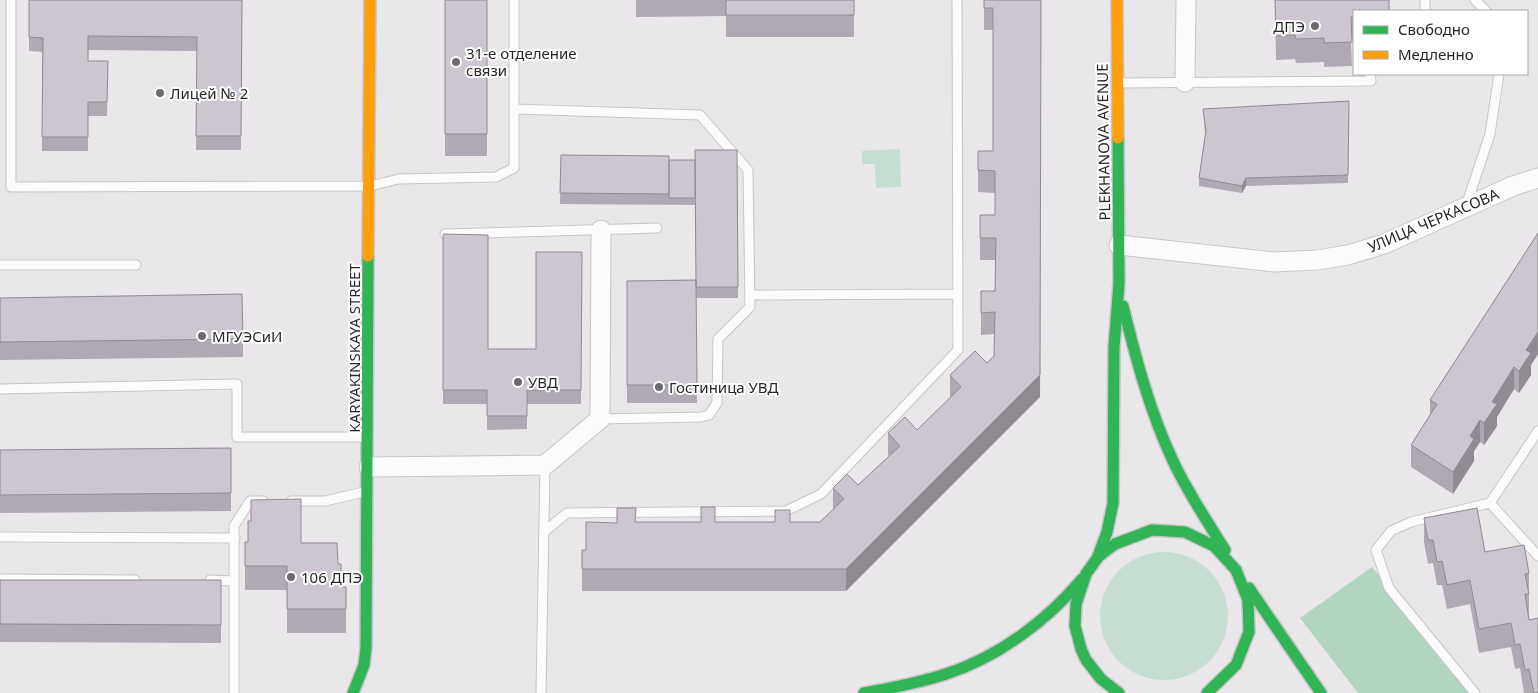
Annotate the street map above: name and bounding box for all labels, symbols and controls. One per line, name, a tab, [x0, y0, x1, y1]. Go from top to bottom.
legend	[1353, 10, 1528, 75]
place label: ДПЭ	[1273, 16, 1305, 36]
text: Свободно	[1398, 19, 1470, 39]
marker: ДПЭ	[1309, 20, 1321, 32]
place label: 31-е отделение связи	[466, 43, 577, 80]
text: Медленно	[1398, 44, 1474, 64]
marker: 31-е отделение связи	[450, 56, 462, 68]
street label: PLEKHANOVA AVENUE	[1092, 63, 1114, 221]
place label: Лицей № 2	[170, 83, 248, 103]
marker: Лицей № 2	[154, 87, 166, 99]
street label: УЛИЦА ЧЕРКАСОВА	[1364, 183, 1502, 257]
street label: KARYAKINSKAYA STREET	[344, 263, 364, 433]
place label: МГУЭСиИ	[212, 326, 282, 346]
marker: МГУЭСиИ	[196, 330, 208, 342]
place label: УВД	[528, 372, 558, 392]
marker: УВД	[512, 376, 524, 388]
place label: Гостиница УВД	[669, 377, 779, 397]
marker: Гостиница УВД	[653, 381, 665, 393]
place label: 106 ДПЭ	[301, 567, 362, 587]
marker: 106 ДПЭ	[285, 571, 297, 583]

